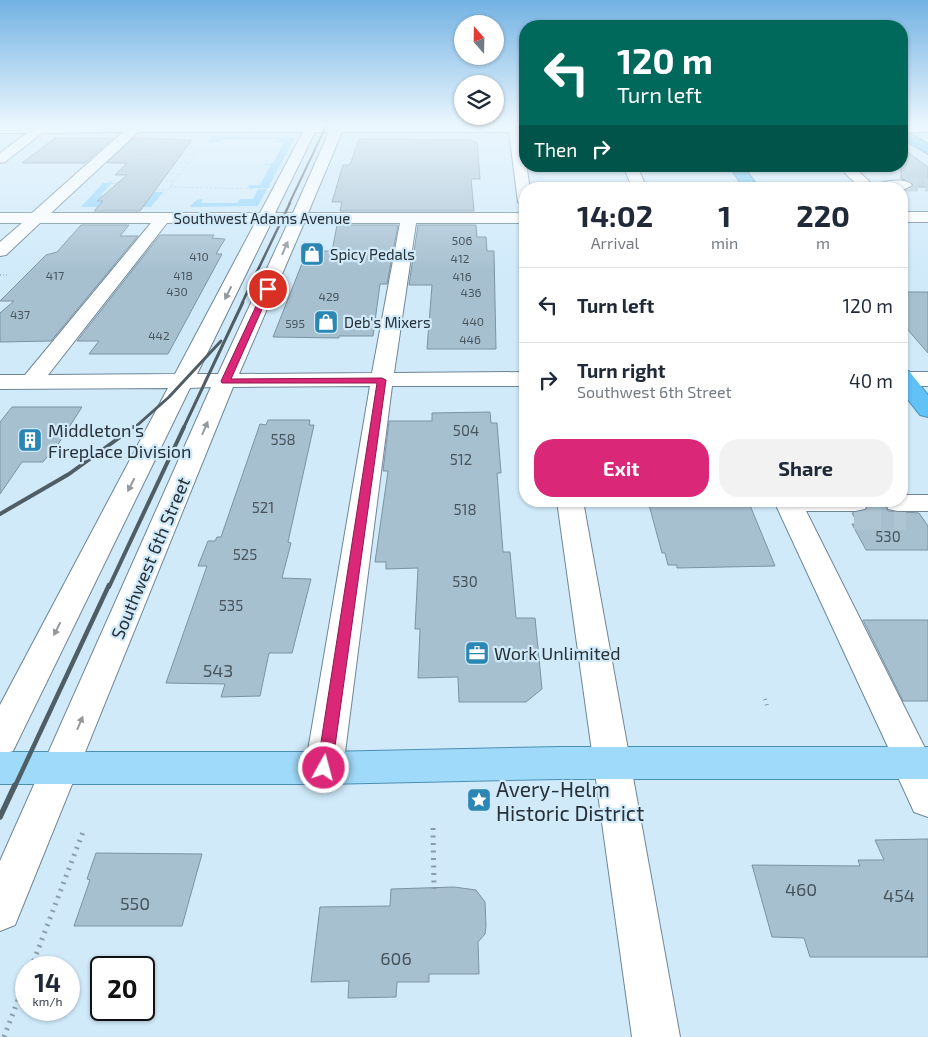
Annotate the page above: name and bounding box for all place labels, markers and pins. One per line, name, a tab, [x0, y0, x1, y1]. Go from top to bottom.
shop icon: Spicy Pedals	[299, 241, 325, 267]
place label: Spicy Pedals	[330, 245, 415, 263]
pin	[247, 268, 289, 310]
shop icon: Deb's Mixers	[313, 309, 339, 335]
place label: Deb's Mixers	[344, 313, 431, 331]
place label: Middleton's Fireplace Division	[48, 419, 192, 462]
building icon: Middleton's Fireplace Division	[17, 427, 43, 453]
office icon: Work Unlimited	[464, 640, 490, 666]
place label: Work Unlimited	[494, 642, 621, 664]
place label: Avery-Helm Historic District	[496, 776, 644, 825]
place icon: Avery-Helm Historic District	[466, 787, 492, 813]

